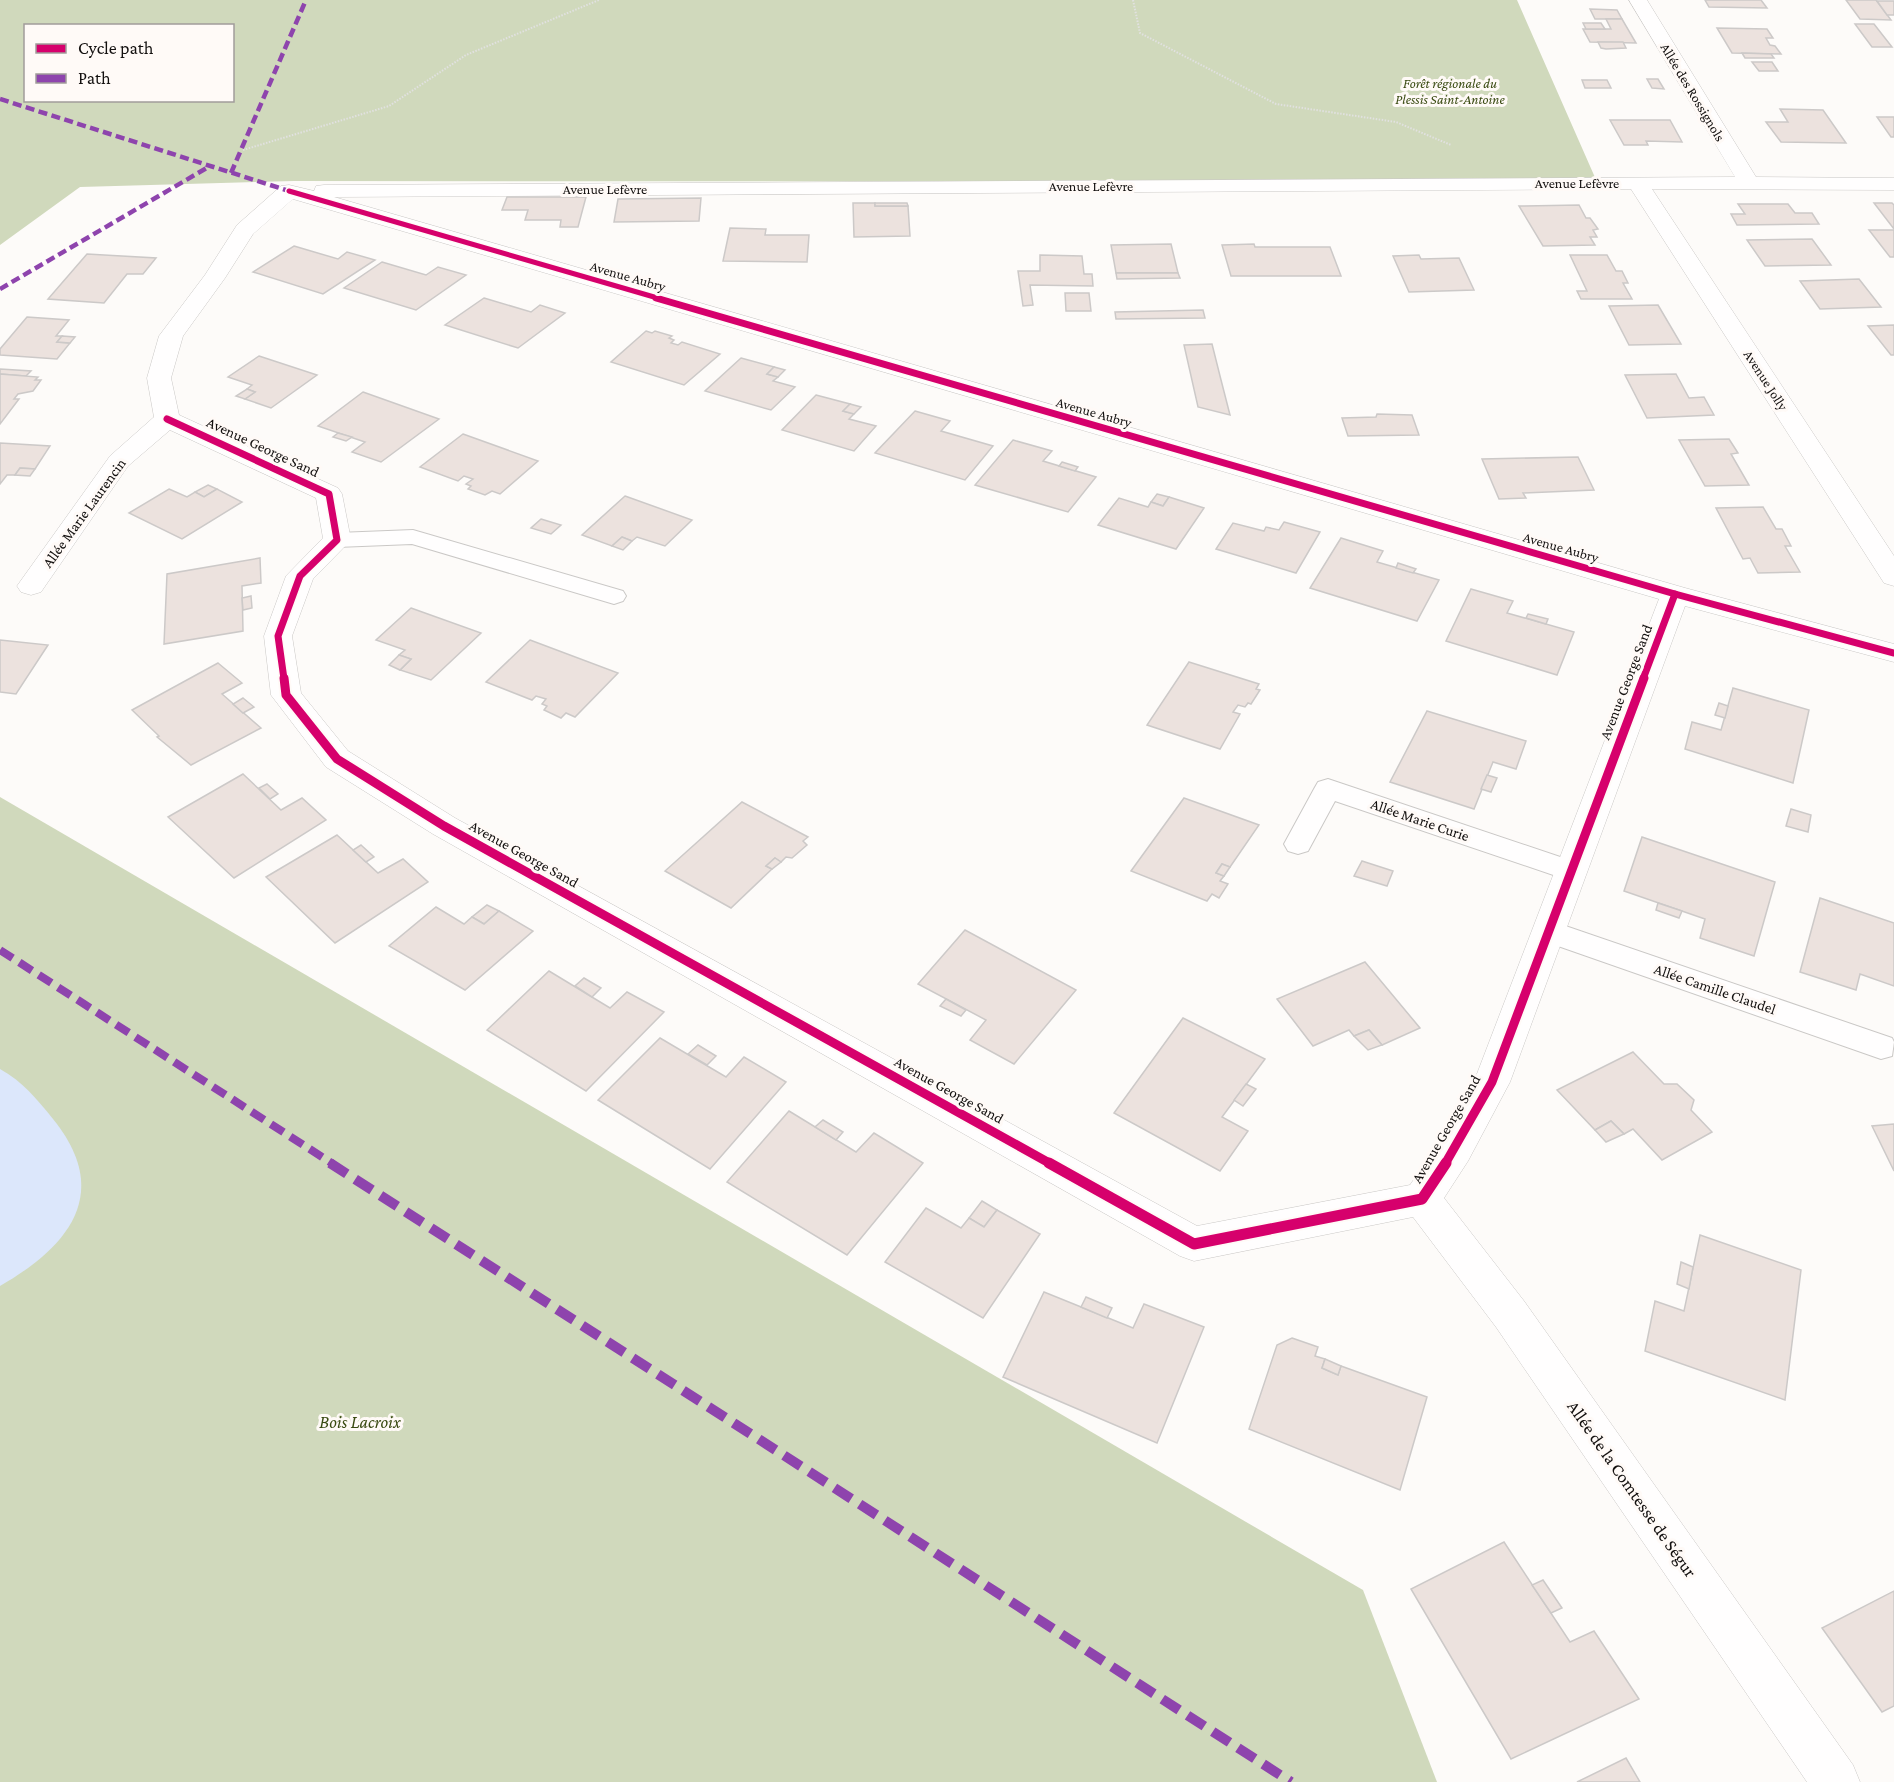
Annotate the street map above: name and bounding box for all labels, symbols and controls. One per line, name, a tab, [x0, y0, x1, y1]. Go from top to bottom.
legend	[24, 24, 234, 102]
text: Cycle path	[78, 38, 154, 58]
street label: Allée des Rossignols	[1657, 40, 1729, 144]
text: Path	[78, 68, 111, 88]
park label: Forêt régionale du Plessis Saint-Antoine	[1395, 75, 1505, 107]
street label: Avenue Lefèvre	[1535, 175, 1619, 191]
street label: Avenue Lefèvre	[1049, 178, 1133, 194]
street label: Avenue Lefèvre	[563, 181, 647, 197]
street label: Avenue Aubry	[588, 258, 668, 295]
street label: Avenue Jolly	[1741, 347, 1792, 414]
street label: Avenue Aubry	[1054, 394, 1134, 431]
street label: Avenue George Sand	[204, 414, 322, 481]
street label: Allée Marie Laurencin	[39, 455, 129, 571]
street label: Avenue Aubry	[1521, 529, 1601, 566]
street label: Avenue George Sand	[1597, 622, 1656, 742]
street label: Allée Marie Curie	[1369, 796, 1472, 844]
street label: Avenue George Sand	[466, 817, 581, 892]
street label: Allée Camille Claudel	[1652, 961, 1778, 1017]
street label: Avenue George Sand	[891, 1053, 1006, 1128]
street label: Avenue George Sand	[1409, 1072, 1484, 1186]
street label: Allée de la Comtesse de Ségur	[1563, 1397, 1701, 1582]
park label: Bois Lacroix	[319, 1412, 401, 1432]

